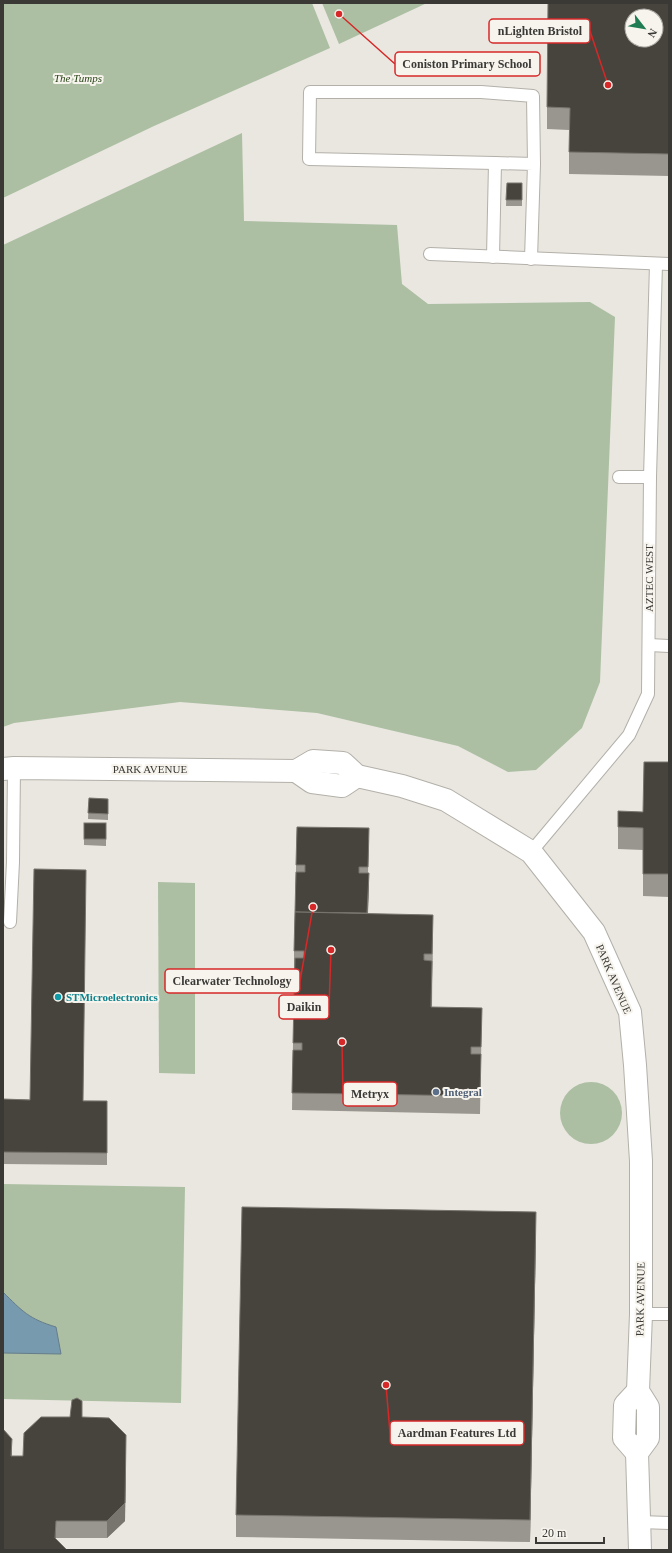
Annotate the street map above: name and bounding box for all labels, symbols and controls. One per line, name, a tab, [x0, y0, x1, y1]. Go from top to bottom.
north arrow	[624, 8, 664, 48]
callout: nLighten Bristol	[489, 19, 590, 43]
text: nLighten Bristol	[498, 24, 583, 38]
text: N	[645, 27, 660, 40]
callout: Coniston Primary School	[395, 52, 540, 76]
text: Coniston Primary School	[402, 57, 532, 71]
park label: The Tumps	[54, 72, 102, 84]
street label: AZTEC WEST	[643, 544, 655, 612]
street label: PARK AVENUE	[113, 763, 187, 775]
street label: PARK AVENUE	[594, 942, 634, 1016]
callout: Clearwater Technology	[165, 969, 300, 993]
text: Clearwater Technology	[173, 974, 291, 988]
place label: STMicroelectronics	[66, 991, 159, 1003]
marker: STMicroelectronics	[53, 992, 63, 1002]
callout: Daikin	[279, 995, 329, 1019]
text: Daikin	[287, 1000, 322, 1014]
callout: Metryx	[343, 1082, 397, 1106]
place label: Integral	[444, 1086, 482, 1098]
text: Metryx	[351, 1087, 389, 1101]
marker: Integral	[431, 1087, 441, 1097]
street label: PARK AVENUE	[633, 1261, 647, 1336]
callout: Aardman Features Ltd	[390, 1421, 524, 1445]
text: Aardman Features Ltd	[398, 1426, 517, 1440]
scale bar	[536, 1519, 604, 1545]
text: 20 m	[542, 1526, 567, 1540]

